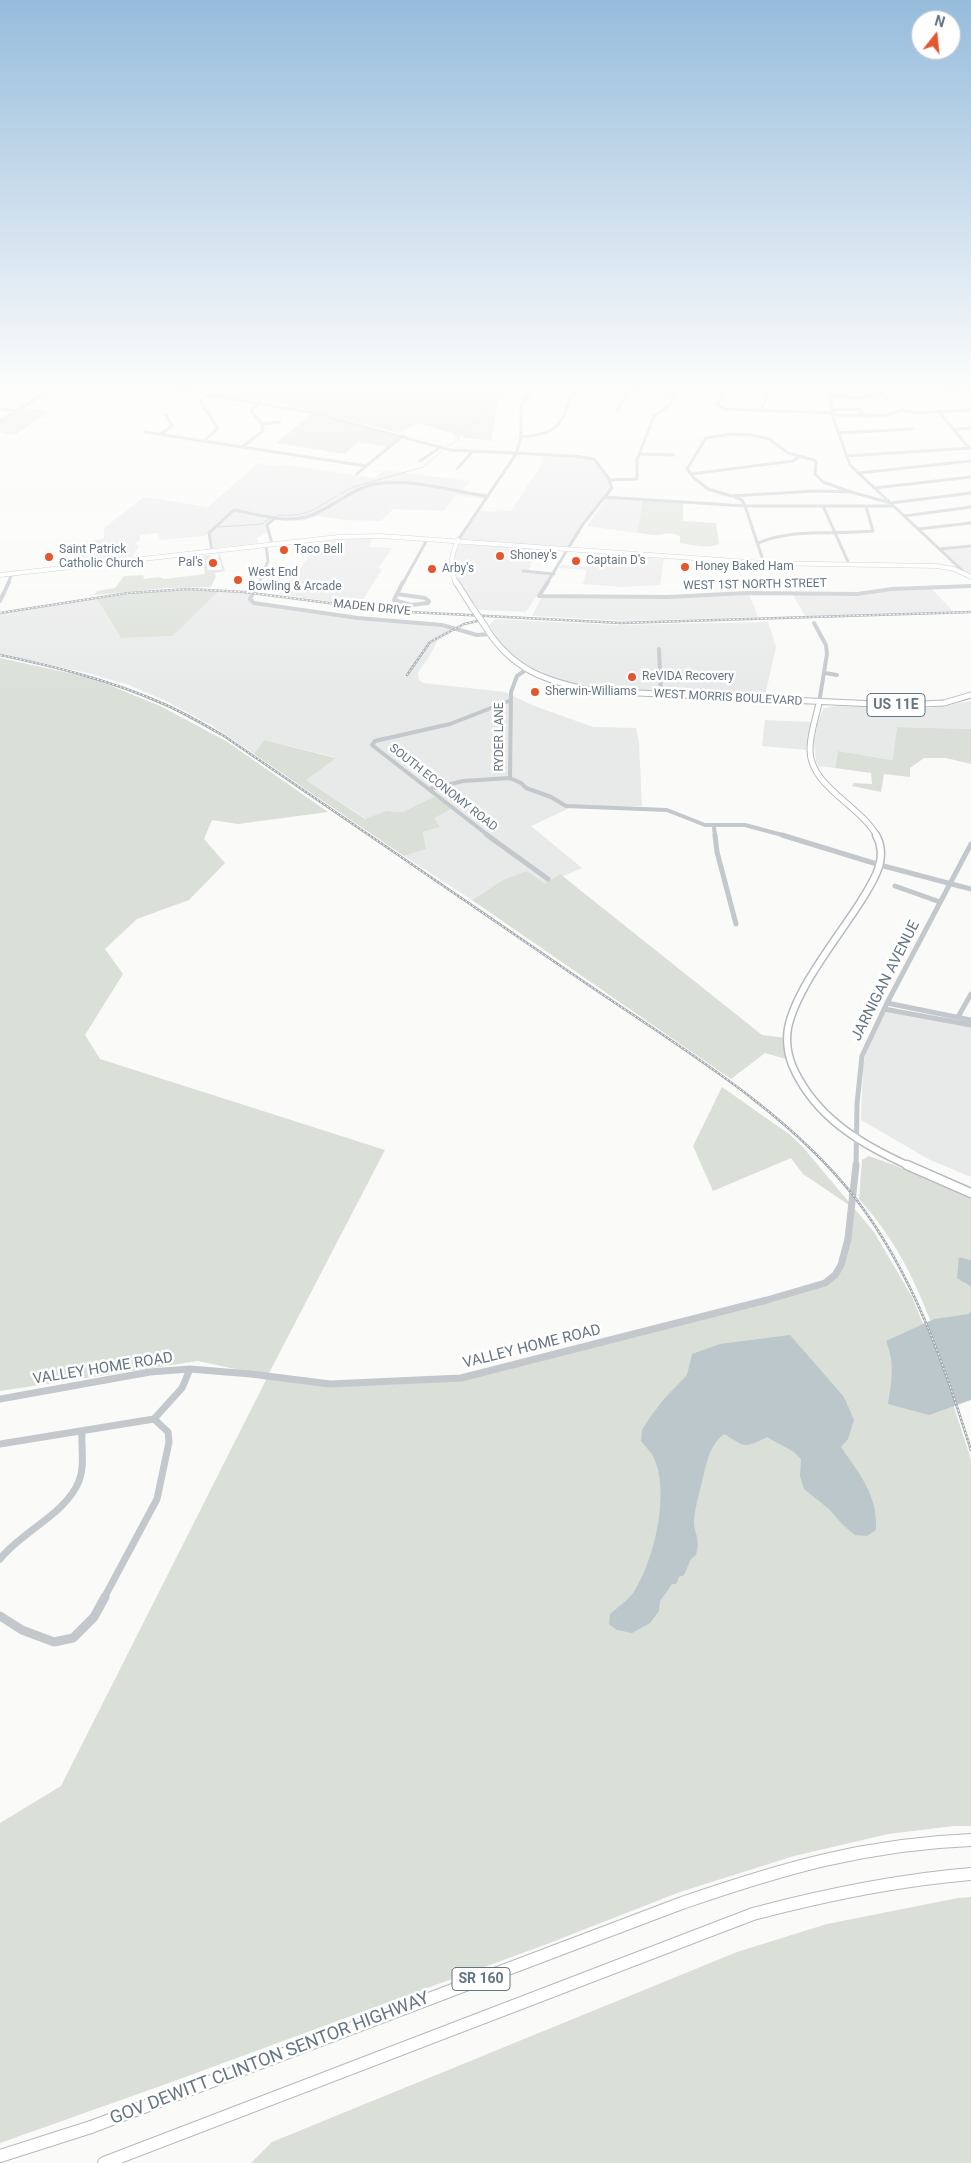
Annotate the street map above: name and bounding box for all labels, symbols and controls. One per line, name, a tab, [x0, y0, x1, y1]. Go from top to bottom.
north arrow	[911, 10, 961, 60]
text: N	[933, 12, 947, 31]
place label: Saint Patrick Catholic Church	[59, 543, 144, 571]
place label: Taco Bell	[294, 543, 343, 557]
marker: Taco Bell	[278, 544, 290, 556]
place label: Shoney's	[510, 549, 557, 563]
marker: Shoney's	[494, 550, 506, 562]
marker: Saint Patrick Catholic Church	[43, 551, 55, 563]
place label: Captain D's	[586, 554, 646, 568]
marker: Captain D's	[570, 555, 582, 567]
place label: Pal's	[178, 556, 203, 570]
marker: Pal's	[207, 557, 219, 569]
place label: Honey Baked Ham	[695, 560, 794, 574]
marker: Honey Baked Ham	[679, 561, 691, 573]
place label: Arby's	[442, 562, 474, 576]
marker: Arby's	[426, 563, 438, 575]
place label: West End Bowling & Arcade	[248, 566, 342, 594]
marker: West End Bowling & Arcade	[232, 574, 244, 586]
street label: WEST 1ST NORTH STREET	[683, 577, 827, 593]
street label: MADEN DRIVE	[333, 597, 411, 619]
place label: ReVIDA Recovery	[642, 670, 734, 684]
marker: ReVIDA Recovery	[626, 671, 638, 683]
place label: Sherwin-Williams	[545, 685, 637, 699]
marker: Sherwin-Williams	[529, 686, 541, 698]
street label: WEST MORRIS BOULEVARD	[653, 687, 803, 709]
road number: US 11E	[867, 694, 925, 716]
street label: RYDER LANE	[493, 702, 507, 772]
street label: SOUTH ECONOMY ROAD	[386, 741, 500, 835]
street label: JARNIGAN AVENUE	[848, 918, 924, 1044]
street label: VALLEY HOME ROAD	[461, 1321, 603, 1373]
street label: VALLEY HOME ROAD	[32, 1349, 174, 1389]
road number: SR 160	[452, 1968, 510, 1990]
street label: GOV DEWITT CLINTON SENTOR HIGHWAY	[107, 1988, 433, 2130]

